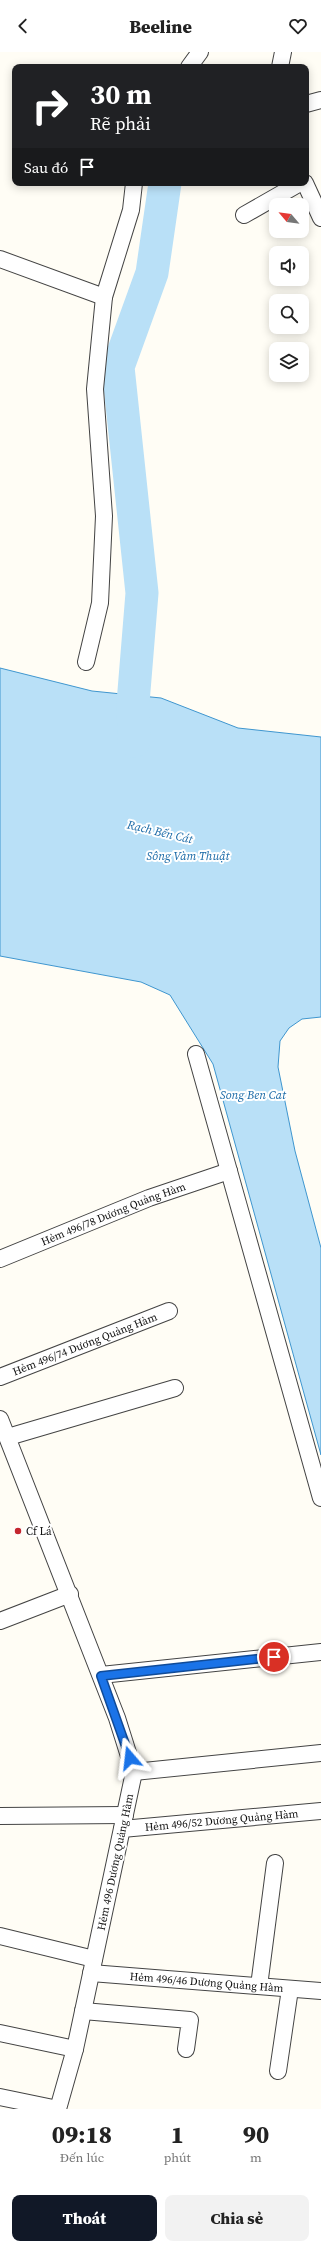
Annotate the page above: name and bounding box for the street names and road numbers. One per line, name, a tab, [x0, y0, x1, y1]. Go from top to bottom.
street label: Hẻm 496/78 Dương Quảng Hàm	[39, 1179, 188, 1249]
street label: Hẻm 496/74 Dương Quảng Hàm	[10, 1309, 160, 1379]
street label: Hẻm 496 Dương Quảng Hàm	[94, 1792, 137, 1932]
street label: Hẻm 496/52 Dương Quảng Hàm	[144, 1806, 299, 1835]
street label: Hẻm 496/46 Dương Quảng Hàm	[129, 1969, 284, 1996]

